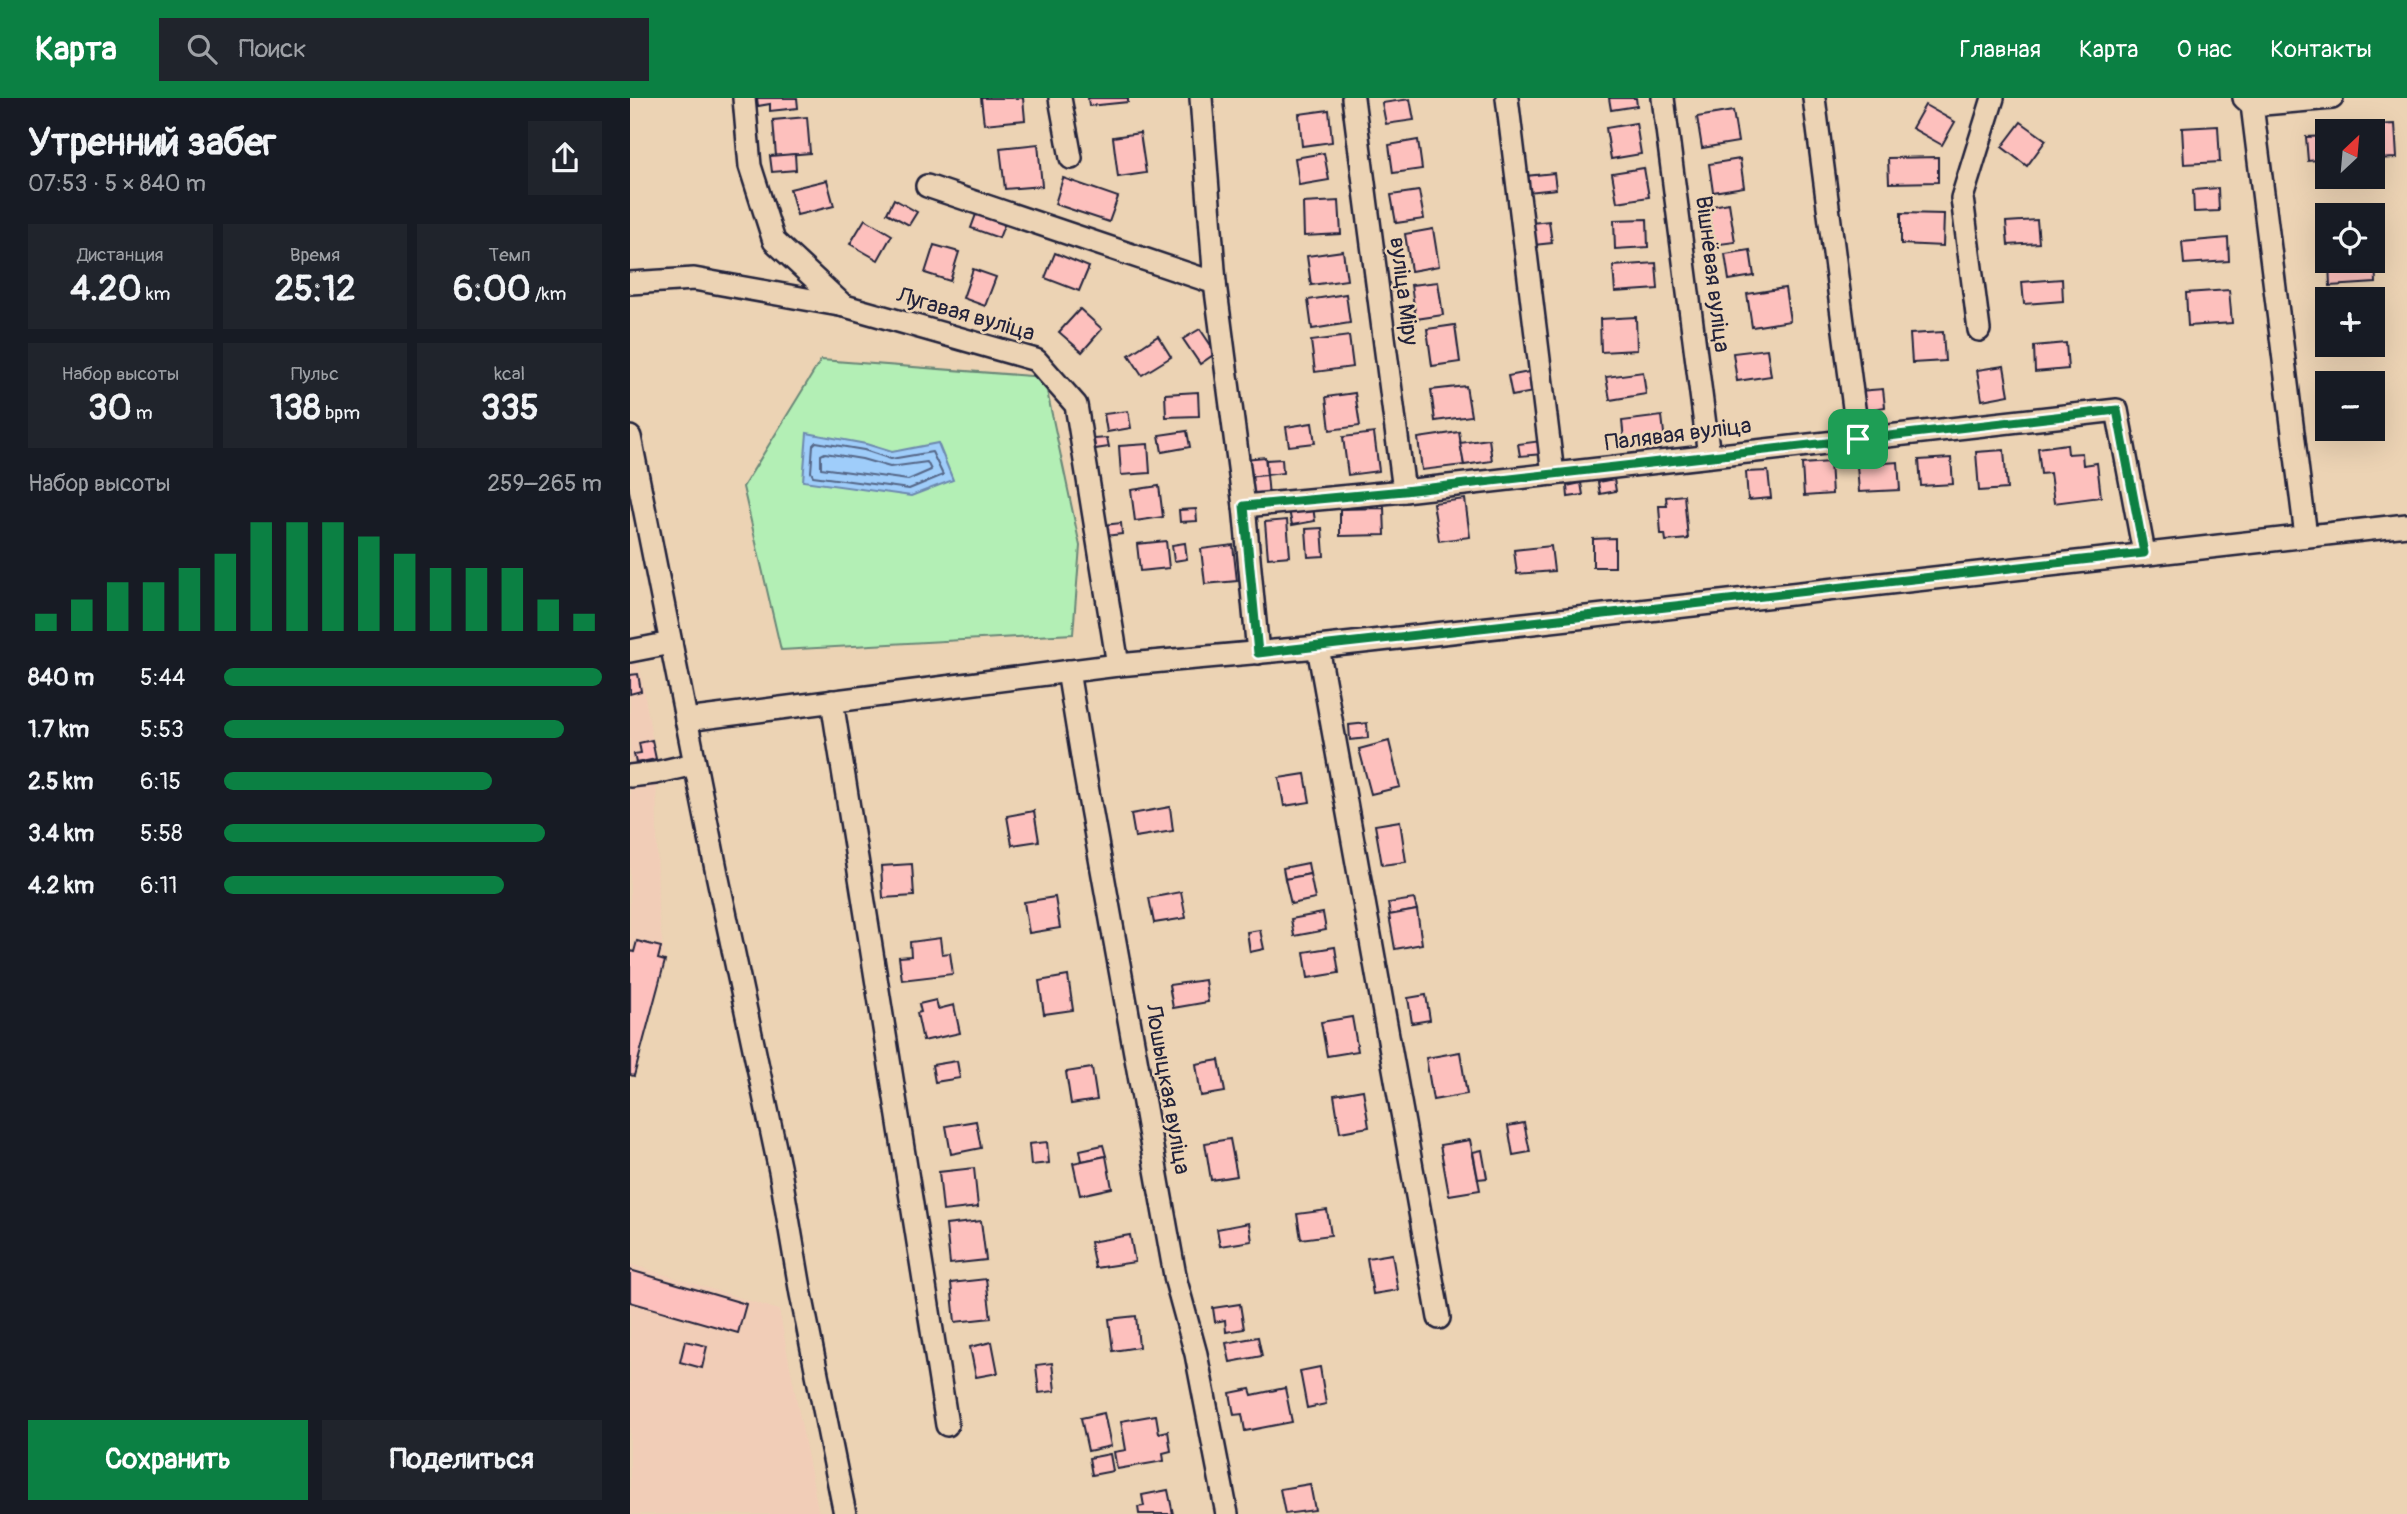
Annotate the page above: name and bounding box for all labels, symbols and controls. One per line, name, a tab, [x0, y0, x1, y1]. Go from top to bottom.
search box	[159, 18, 649, 81]
text: Карта	[35, 29, 117, 70]
icon: search	[183, 30, 221, 68]
text: Поиск	[239, 33, 307, 65]
text: Главная	[1960, 35, 2041, 64]
text: Карта	[2079, 35, 2139, 64]
text: О нас	[2177, 35, 2232, 64]
text: Контакты	[2270, 35, 2372, 64]
text: Утренний забег	[28, 119, 276, 167]
north arrow	[2315, 119, 2385, 189]
map controls	[2315, 119, 2385, 441]
button: share	[528, 121, 602, 195]
text: 07:53 · 5 × 840 m	[28, 169, 206, 198]
street label: Вішнёвая вуліца	[1689, 194, 1737, 354]
button: locate	[2315, 203, 2385, 273]
street label: вуліца Міру	[1383, 235, 1425, 347]
text: Дистанция	[77, 243, 163, 267]
text: Время	[290, 243, 340, 267]
text: Темп	[489, 243, 531, 267]
text: 4.20	[70, 267, 142, 311]
text: 25:12	[274, 267, 356, 311]
text: 6:00	[453, 267, 531, 311]
street label: Лугавая вуліца	[893, 280, 1038, 348]
text: km	[142, 282, 171, 306]
text: /km	[531, 282, 566, 306]
button: +	[2315, 287, 2385, 357]
text: Набор высоты	[62, 362, 179, 386]
text: Пульс	[291, 362, 339, 386]
text: kcal	[494, 362, 525, 386]
button: −	[2315, 371, 2385, 441]
text: 30	[88, 386, 132, 430]
text: 138	[270, 386, 321, 430]
text: 335	[481, 386, 539, 430]
text: m	[132, 401, 153, 425]
text: bpm	[321, 401, 360, 425]
pin	[1828, 409, 1888, 469]
street label: Палявая вуліца	[1603, 411, 1753, 457]
icon: arrive	[1839, 420, 1877, 458]
text: Набор высоты	[28, 469, 170, 498]
text: 259–265 m	[487, 469, 602, 498]
text: 840 m	[28, 663, 94, 692]
text: 5:44	[140, 663, 185, 692]
text: 1.7 km	[28, 715, 89, 744]
text: 5:53	[140, 715, 184, 744]
text: 2.5 km	[28, 767, 93, 796]
text: 6:15	[140, 767, 181, 796]
text: 3.4 km	[28, 819, 94, 848]
text: 5:58	[140, 819, 183, 848]
text: 4.2 km	[28, 871, 94, 900]
text: 6:11	[140, 871, 178, 900]
street label: Лошыцкая вуліца	[1139, 1001, 1197, 1176]
button: Сохранить	[28, 1420, 308, 1500]
button: Поделиться	[322, 1420, 602, 1500]

